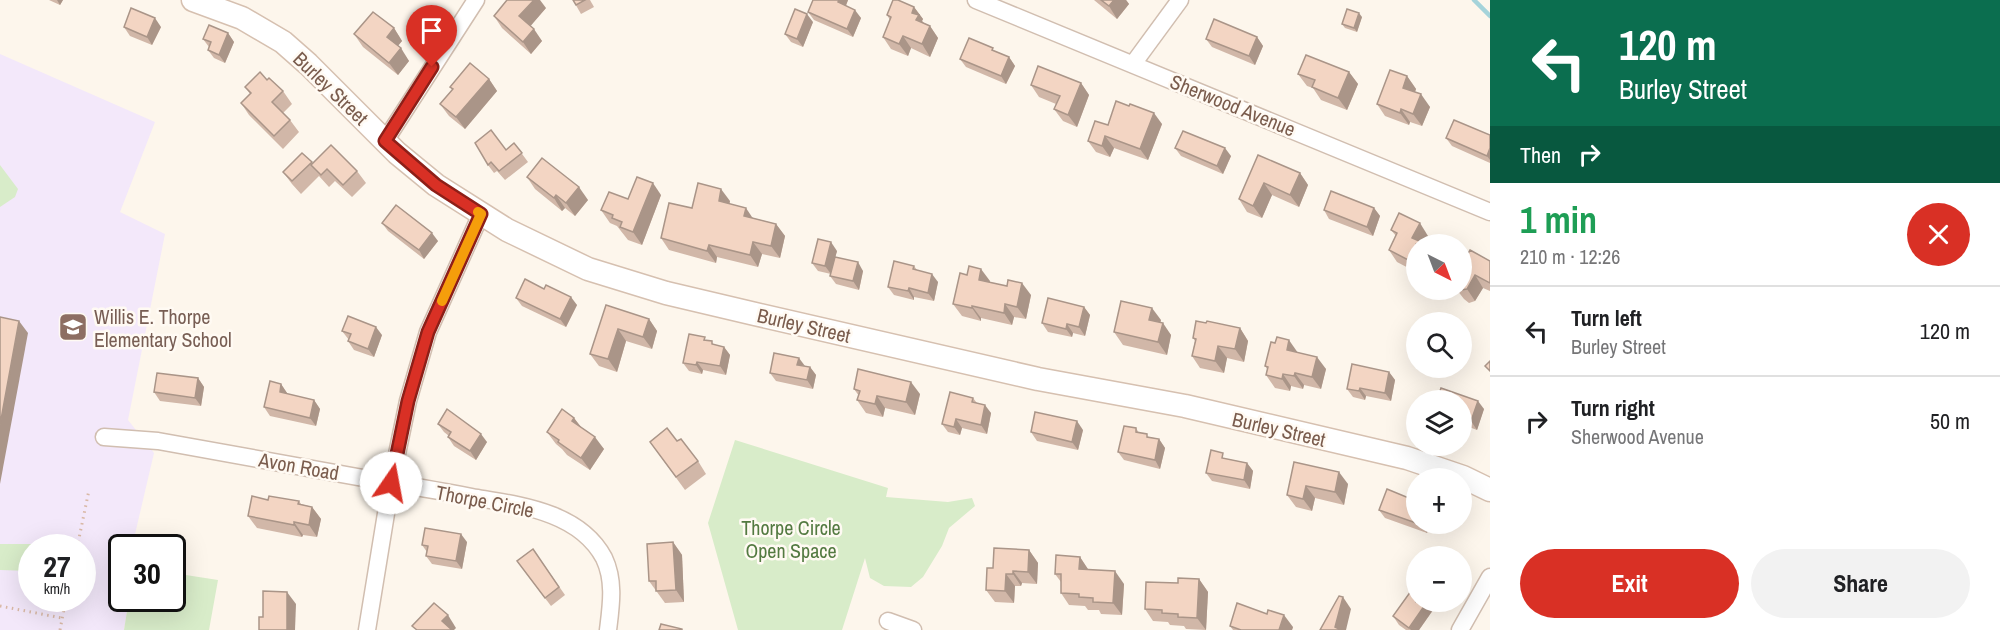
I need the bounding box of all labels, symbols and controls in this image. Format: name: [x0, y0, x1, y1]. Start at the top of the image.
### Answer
pin: [406, 5, 457, 67]
icon: arrive: [415, 14, 448, 47]
text: 120 m: [1619, 17, 1717, 73]
icon: left: [1520, 24, 1598, 102]
street label: Burley Street: [288, 45, 375, 131]
street label: Sherwood Avenue: [1166, 68, 1300, 142]
text: Burley Street: [1619, 71, 1747, 107]
icon: right: [1573, 138, 1606, 171]
text: Then: [1520, 140, 1561, 170]
text: 1 min: [1520, 196, 1597, 244]
button: close: [1907, 203, 1970, 266]
north arrow: [1406, 234, 1472, 300]
map controls: [1406, 234, 1472, 612]
text: 210 m · 12:26: [1520, 243, 1620, 270]
street label: Burley Street: [755, 301, 854, 349]
place label: Willis E. Thorpe Elementary School: [94, 303, 232, 353]
text: Turn left: [1571, 303, 1642, 333]
school or university icon: Willis E. Thorpe Elementary School: [57, 311, 89, 343]
button: search: [1406, 312, 1472, 378]
icon: left: [1520, 315, 1553, 348]
text: 120 m: [1920, 316, 1970, 346]
text: Burley Street: [1571, 333, 1666, 360]
button: layers: [1406, 390, 1472, 456]
text: Turn right: [1571, 393, 1655, 423]
street label: Burley Street: [1230, 405, 1329, 453]
icon: right: [1520, 405, 1553, 438]
text: 50 m: [1930, 406, 1970, 436]
text: Sherwood Avenue: [1571, 423, 1704, 450]
street label: Avon Road: [256, 446, 341, 486]
position arrow: [359, 451, 423, 515]
button: +: [1406, 468, 1472, 534]
street label: Thorpe Circle: [434, 478, 536, 524]
park label: Thorpe Circle Open Space: [741, 514, 841, 564]
speed limit sign: 30: [108, 534, 186, 612]
text: 27: [43, 546, 71, 586]
button: −: [1406, 546, 1472, 612]
button: Exit: [1520, 549, 1739, 618]
button: Share: [1751, 549, 1970, 618]
text: km/h: [44, 578, 70, 599]

